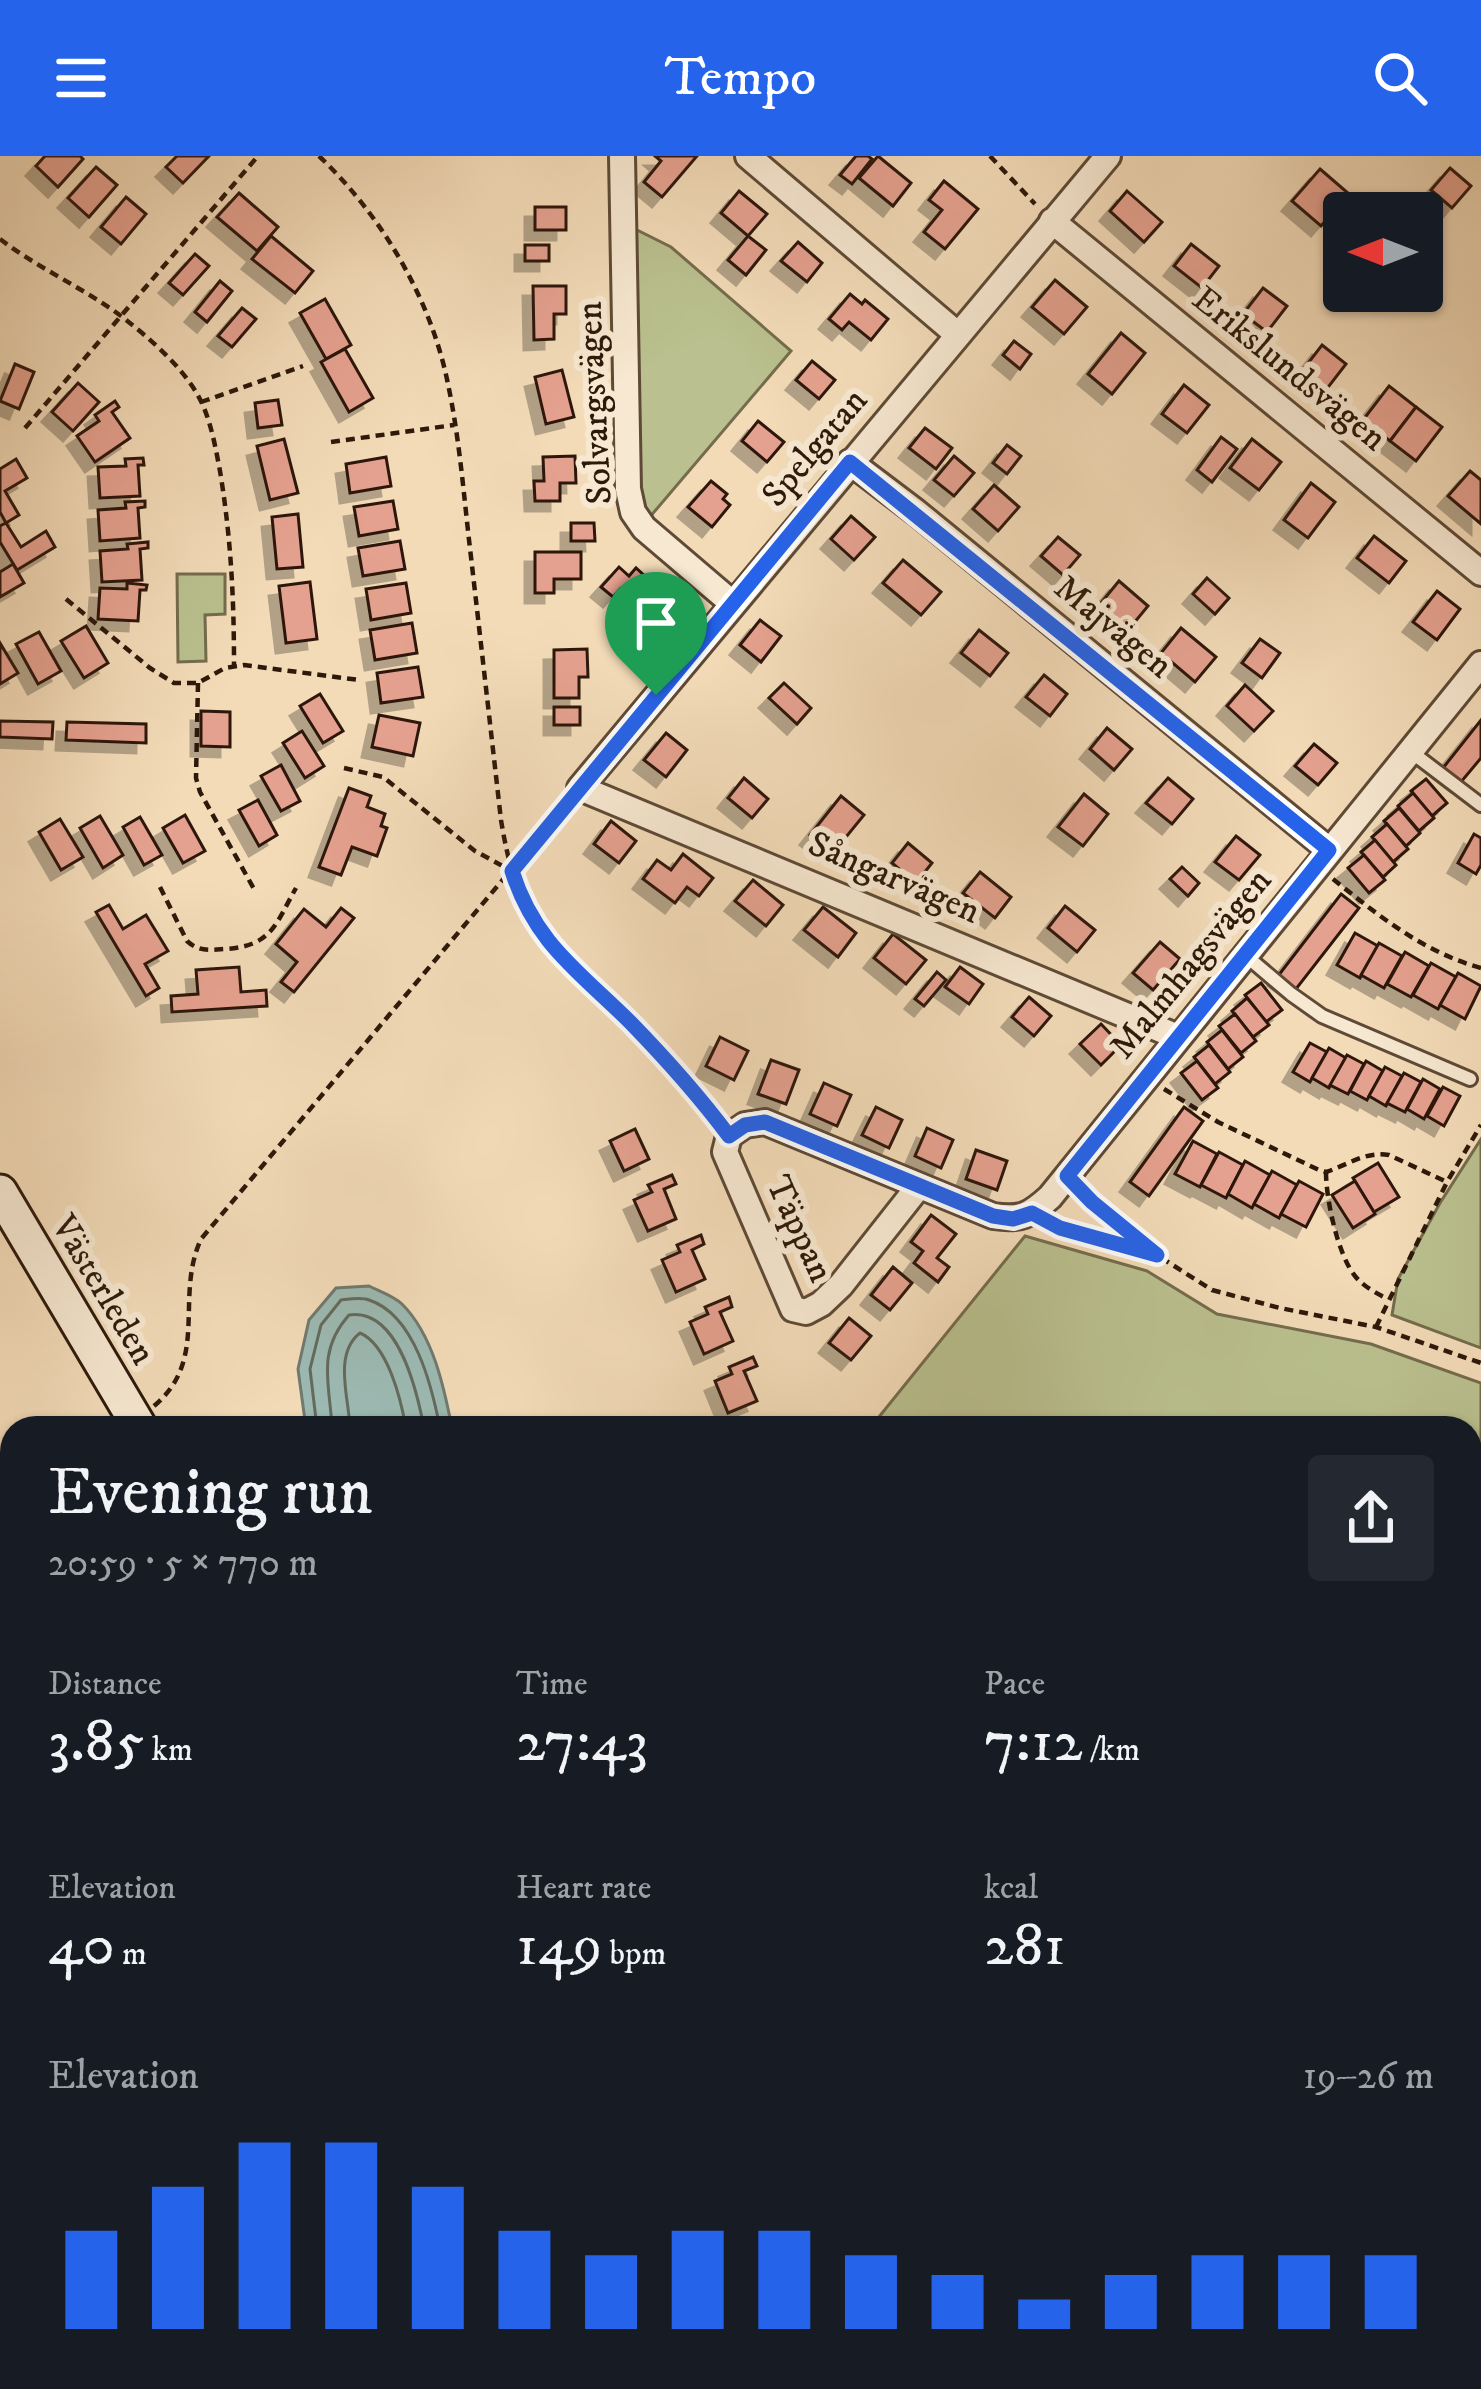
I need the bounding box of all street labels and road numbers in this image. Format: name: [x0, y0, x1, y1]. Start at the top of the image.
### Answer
street label: Erikslundsvägen: [1183, 277, 1395, 461]
street label: Solvargsvägen: [567, 300, 623, 506]
street label: Spelgatan: [752, 379, 878, 517]
street label: Majvägen: [1045, 566, 1181, 688]
street label: Sångarvägen: [801, 822, 987, 934]
street label: Malmhagsvägen: [1100, 859, 1282, 1068]
street label: Täppan: [755, 1169, 843, 1290]
street label: Västerleden: [40, 1206, 165, 1373]

